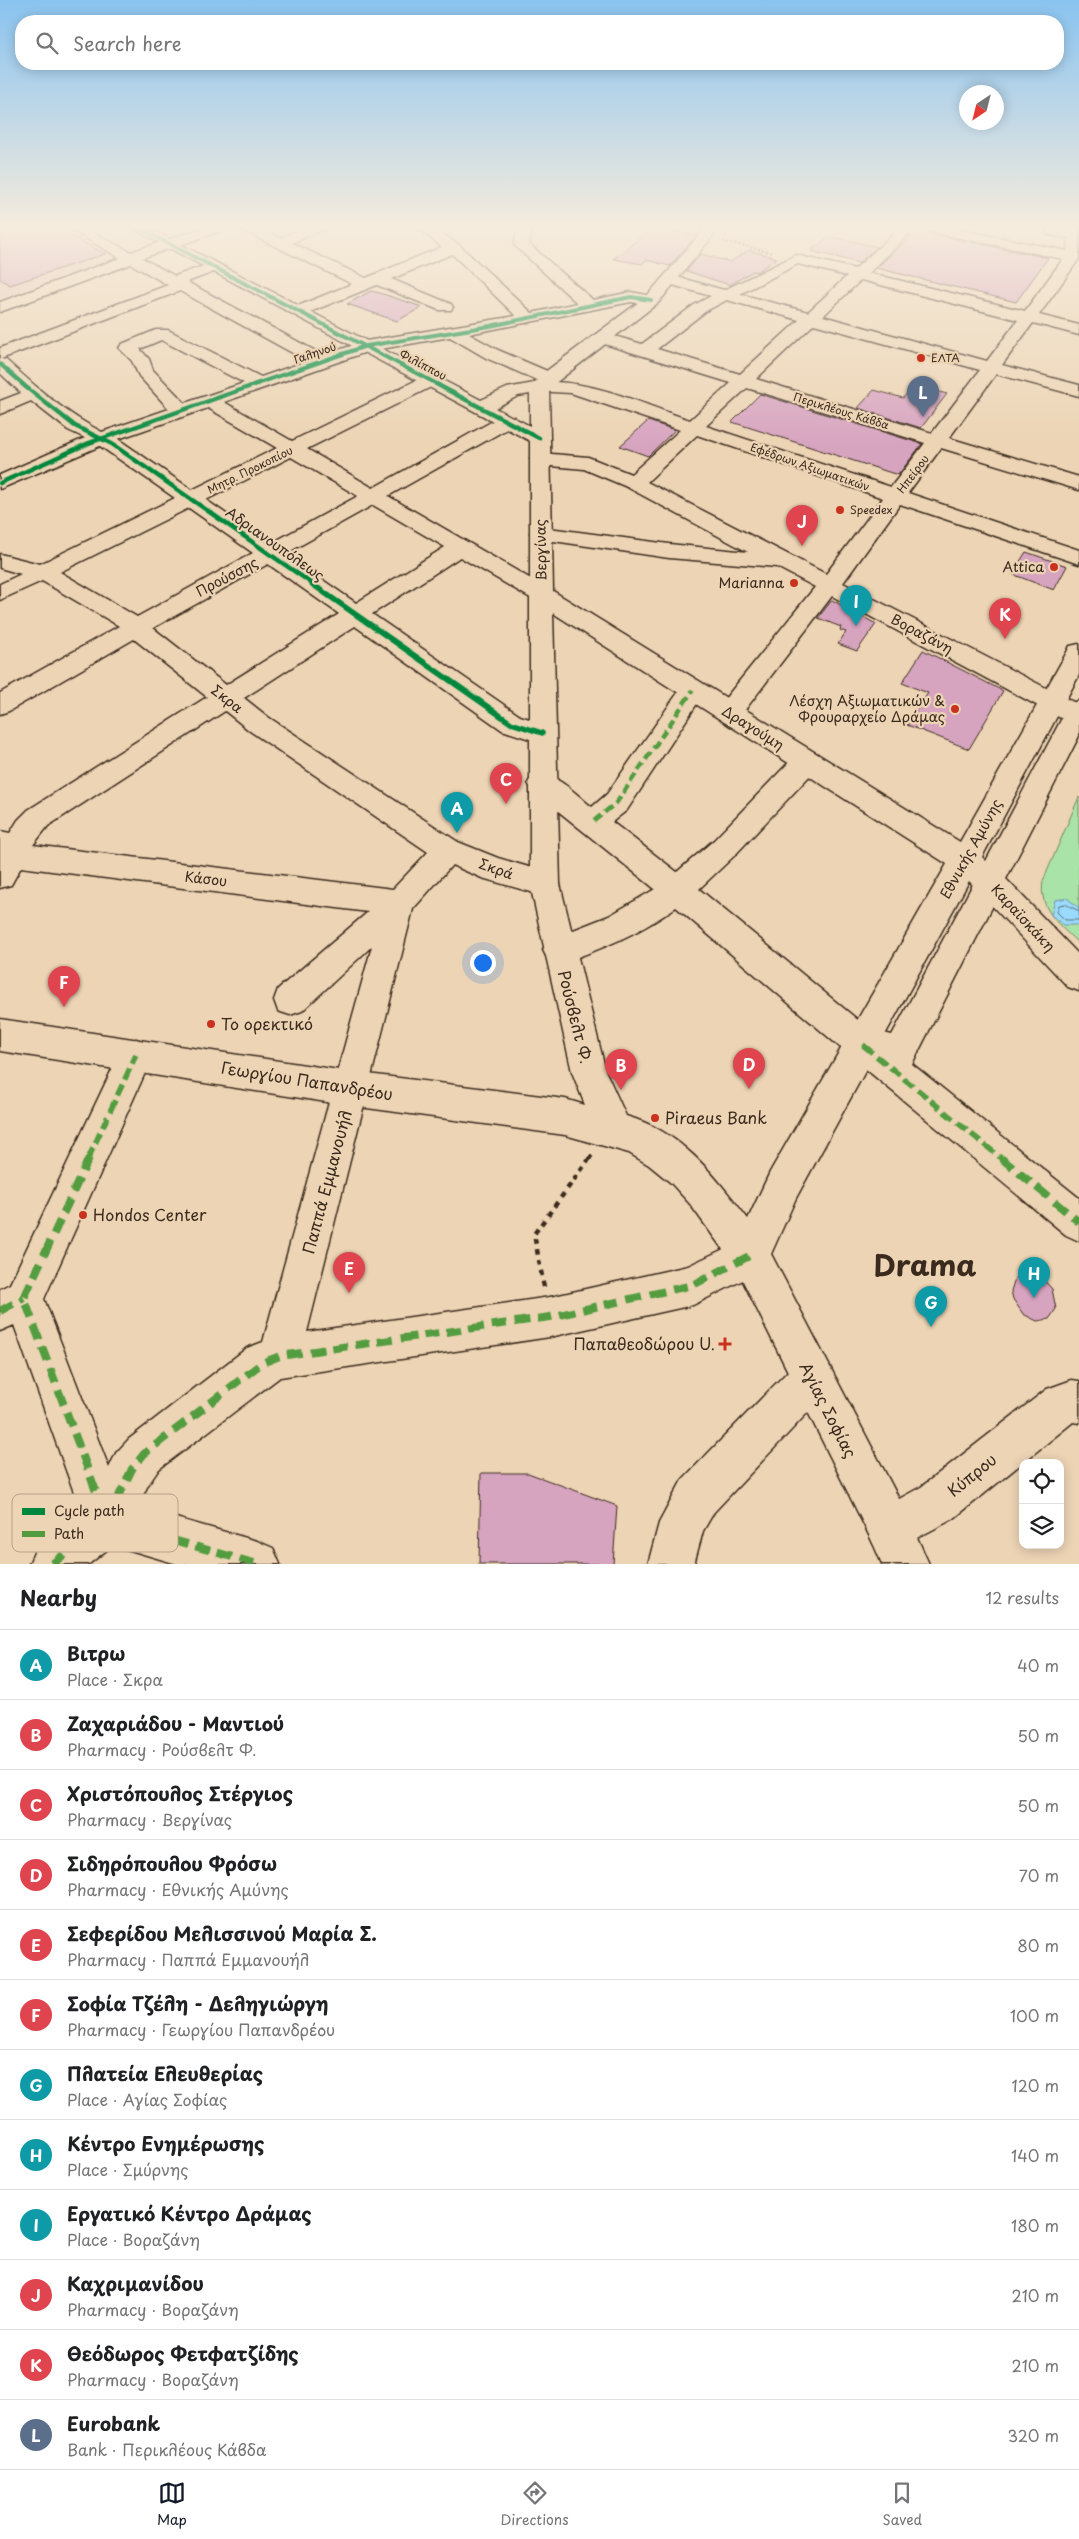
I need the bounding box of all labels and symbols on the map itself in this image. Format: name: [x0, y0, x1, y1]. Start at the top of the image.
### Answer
north arrow: [959, 85, 1004, 130]
street label: Γαληνού: [291, 337, 338, 368]
street label: Φιλίππου: [397, 345, 450, 384]
place label: ΕΛΤΑ: [931, 349, 960, 366]
marker: ΕΛΤΑ: [915, 352, 927, 364]
pin: L: [907, 376, 939, 417]
street label: Περικλέους Κάβδα: [791, 388, 891, 433]
street label: Εφέδρων Αξιωματικών: [748, 438, 872, 495]
street label: Μητρ. Προκοπίου: [204, 441, 296, 498]
street label: Ηπείρου: [892, 451, 933, 497]
place label: Speedex: [850, 501, 893, 518]
street label: Αδριανουπόλεως: [222, 502, 329, 585]
marker: Speedex: [834, 504, 846, 516]
pin: J: [786, 505, 818, 546]
street label: Βεργίνας: [529, 519, 552, 581]
street label: Προύσσης: [192, 551, 262, 602]
place label: Attica: [1002, 556, 1044, 577]
marker: Attica: [1048, 561, 1060, 573]
place label: Marianna: [718, 572, 785, 593]
marker: Marianna: [788, 577, 800, 589]
pin: I: [840, 585, 872, 626]
pin: K: [989, 598, 1021, 639]
street label: Βοραζάνη: [887, 608, 957, 659]
street label: Σκρα: [207, 679, 248, 718]
place label: Λέσχη Αξιωματικών & Φρουραρχείο Δράμας: [789, 690, 945, 727]
street label: Δραγούμη: [718, 700, 788, 755]
marker: Λέσχη Αξιωματικών & Φρουραρχείο Δράμας: [949, 703, 961, 715]
pin: C: [490, 763, 522, 804]
pin: A: [441, 792, 473, 833]
street label: Εθνικής Αμύνης: [934, 795, 1007, 903]
street label: Σκρά: [476, 853, 516, 884]
street label: Κάσου: [184, 865, 228, 892]
street label: Καραϊσκάκη: [986, 879, 1060, 956]
your location: [470, 950, 496, 976]
pin: F: [48, 966, 80, 1007]
street label: Ρούσβελτ Φ.: [553, 968, 599, 1066]
place label: Το ορεκτικό: [221, 1011, 313, 1035]
marker: Το ορεκτικό: [205, 1018, 217, 1030]
pin: D: [733, 1048, 765, 1089]
pin: B: [605, 1049, 637, 1090]
street label: Γεωργίου Παπανδρέου: [219, 1055, 395, 1105]
place label: Piraeus Bank: [665, 1105, 767, 1129]
street label: Παππά Εμμανουήλ: [295, 1107, 357, 1256]
marker: Piraeus Bank: [649, 1112, 661, 1124]
place label: Hondos Center: [93, 1202, 207, 1226]
marker: Hondos Center: [77, 1209, 89, 1221]
district label: Drama: [873, 1242, 977, 1286]
pin: E: [333, 1252, 365, 1293]
pin: H: [1018, 1257, 1050, 1298]
pin: G: [915, 1286, 947, 1327]
place label: Παπαθεοδώρου U.: [573, 1331, 715, 1355]
marker: Παπαθεοδώρου U.: [719, 1338, 731, 1350]
street label: Αγίας Σοφίας: [794, 1357, 863, 1462]
street label: Κύπρου: [942, 1447, 1001, 1502]
legend: [12, 1494, 178, 1552]
text: Cycle path: [54, 1500, 125, 1521]
text: Path: [54, 1523, 84, 1544]

